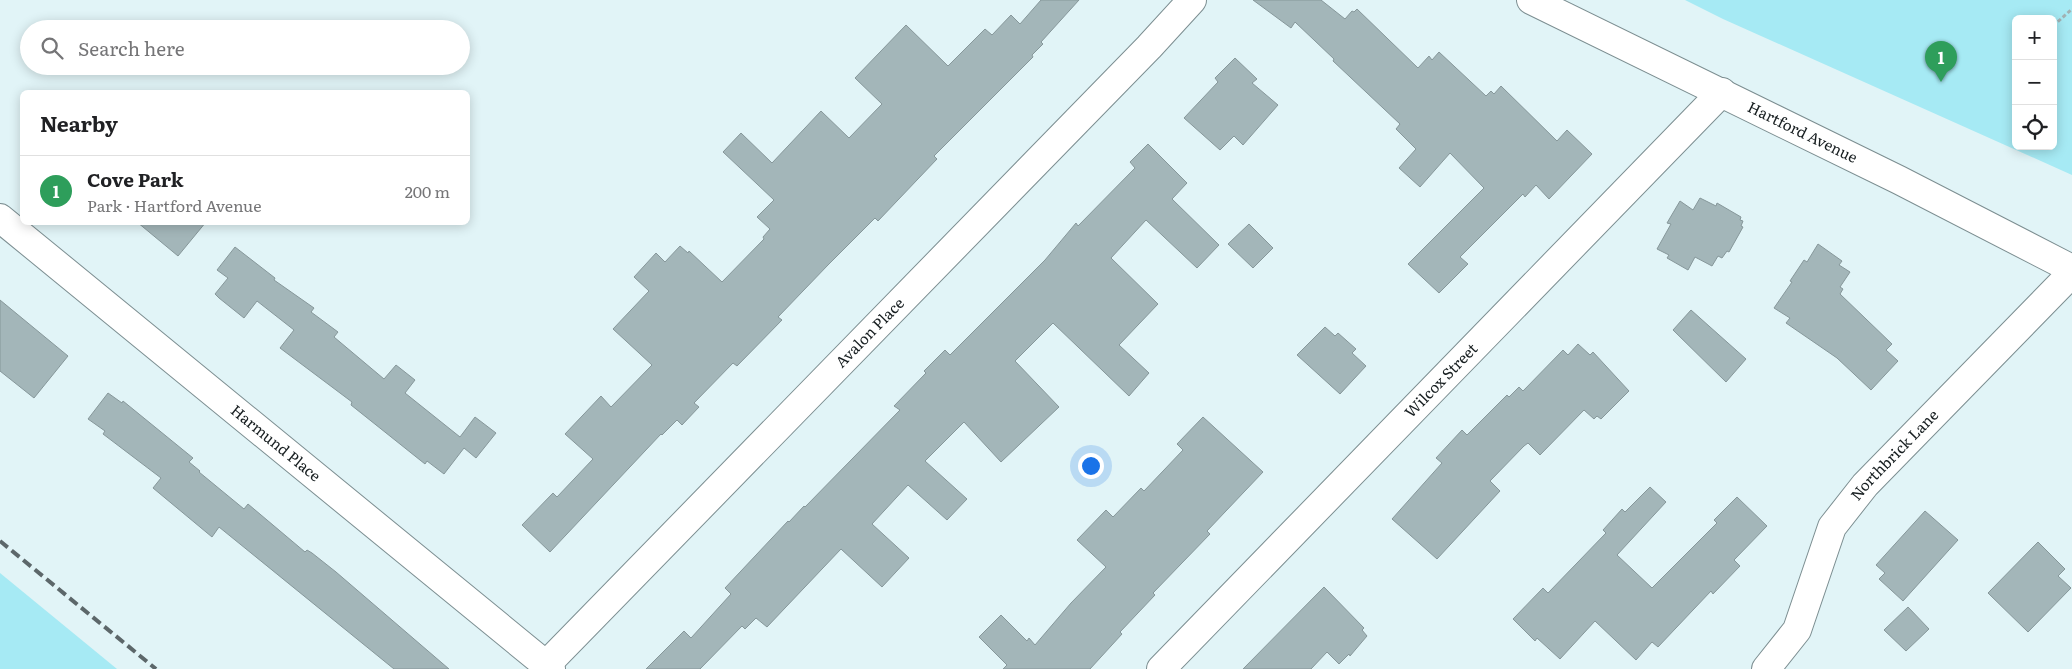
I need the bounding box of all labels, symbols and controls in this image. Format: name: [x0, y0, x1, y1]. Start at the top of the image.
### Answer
map controls: [2012, 15, 2057, 150]
button: +: [2012, 15, 2057, 60]
search box: [20, 20, 470, 75]
icon: search: [38, 34, 66, 62]
text: Search here: [78, 34, 185, 62]
pin: 1: [1925, 41, 1957, 82]
button: −: [2012, 60, 2057, 105]
street label: Hartford Avenue: [1744, 95, 1862, 168]
button: locate: [2012, 105, 2057, 150]
text: Nearby: [40, 107, 118, 138]
text: Cove Park: [87, 165, 184, 193]
text: 1: [53, 179, 59, 203]
text: 200 m: [405, 179, 450, 203]
text: Park · Hartford Avenue: [87, 193, 262, 217]
street label: Avalon Place: [829, 291, 909, 372]
street label: Wilcox Street: [1398, 337, 1482, 422]
street label: Harmund Place: [226, 398, 327, 486]
street label: Northbrick Lane: [1844, 403, 1943, 505]
your location: [1078, 453, 1104, 479]

